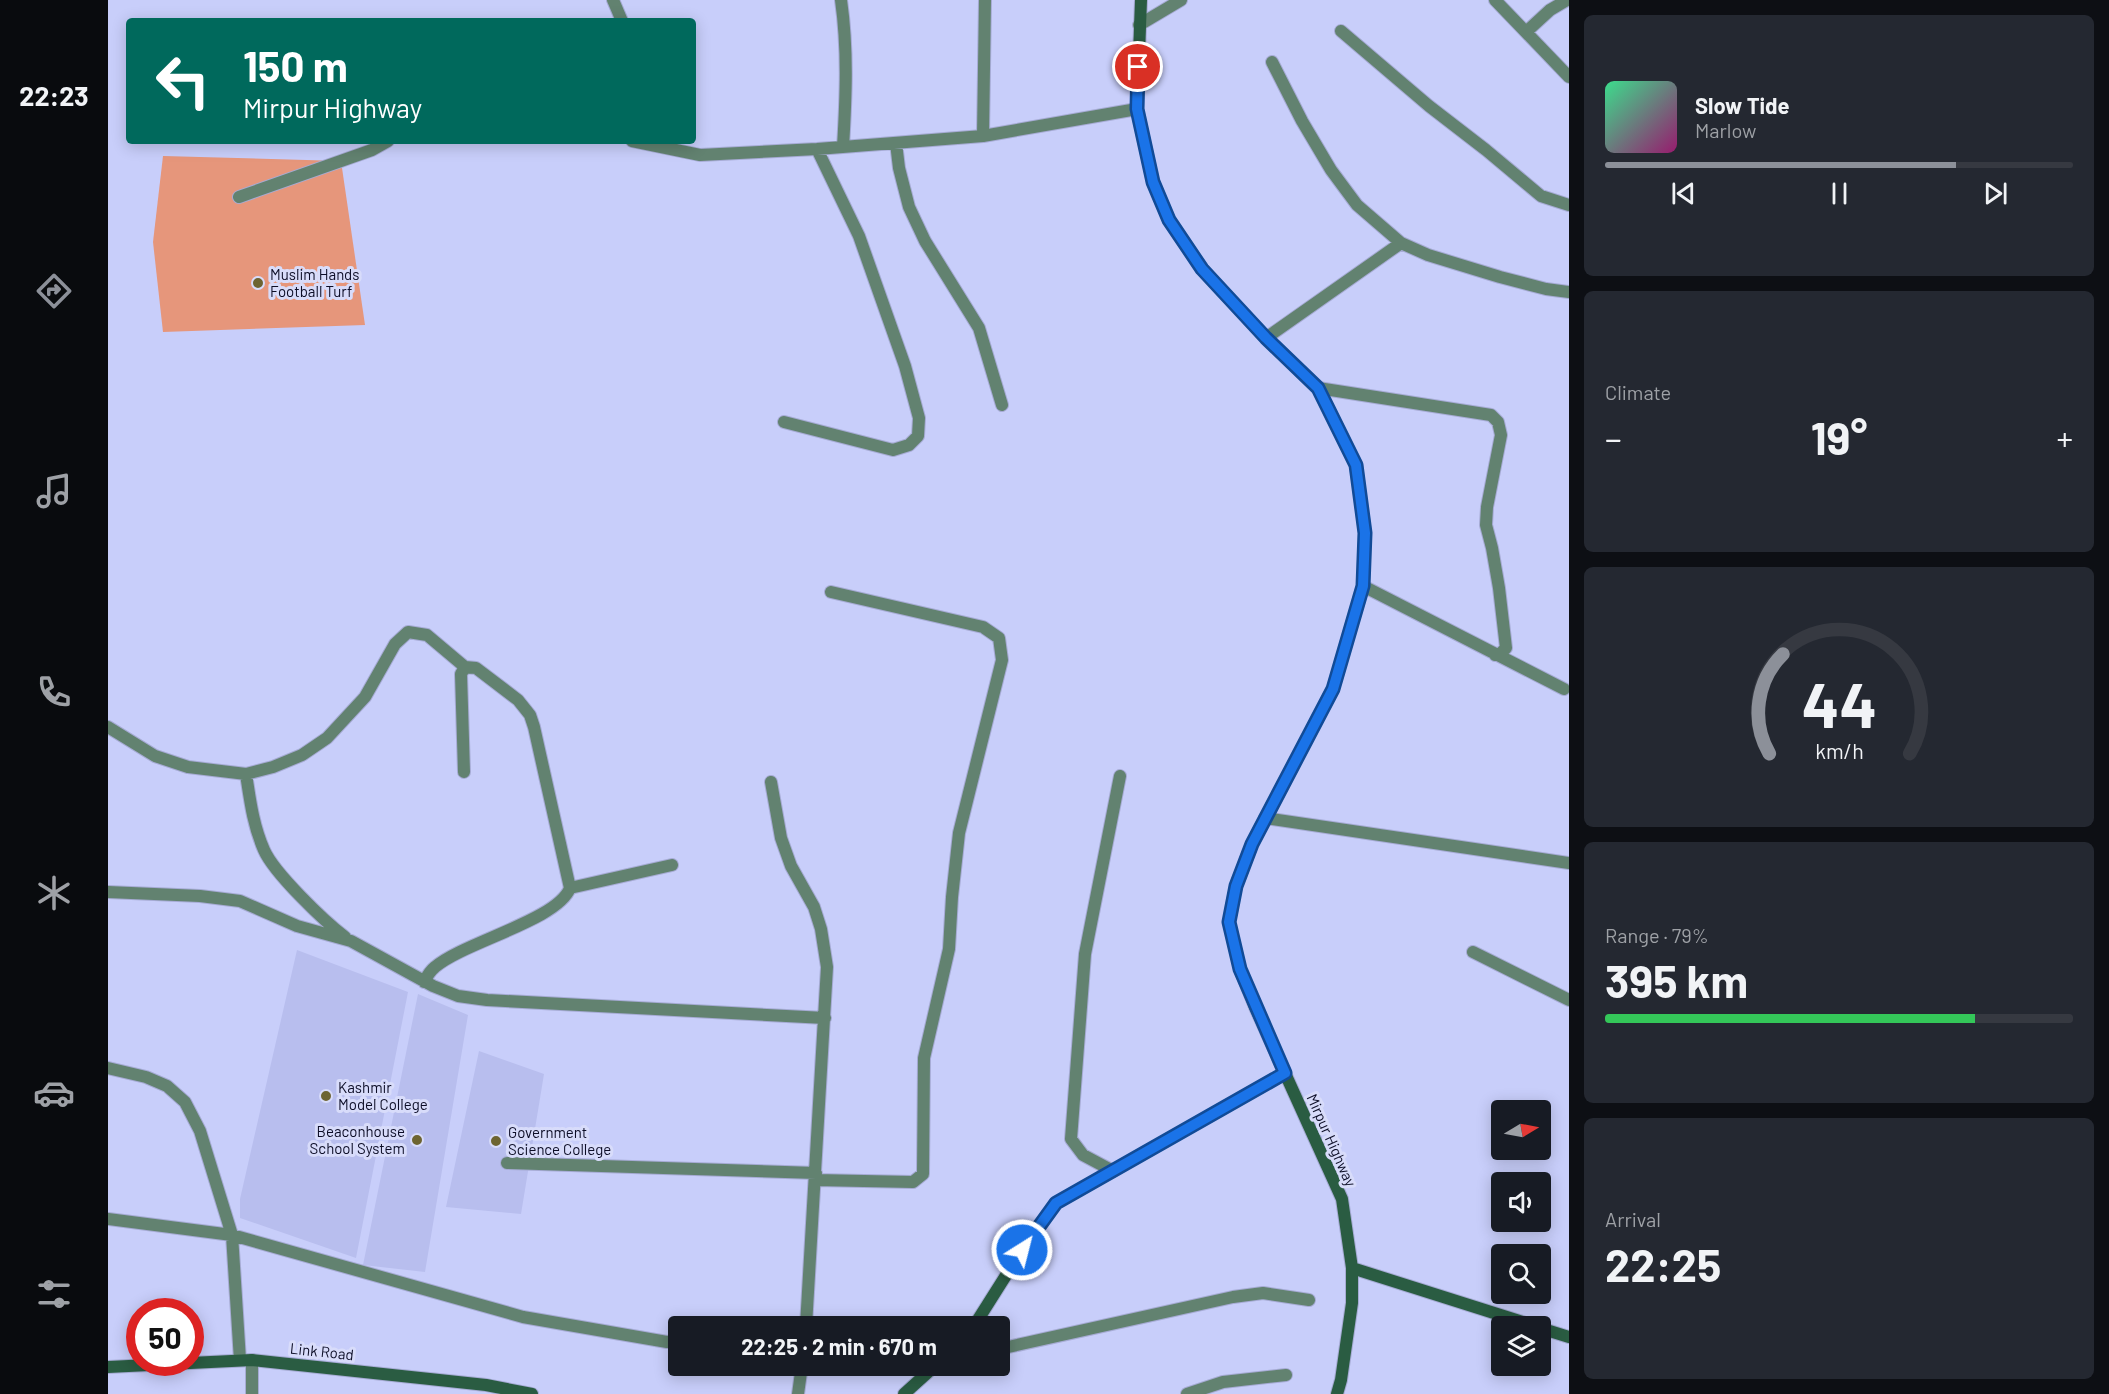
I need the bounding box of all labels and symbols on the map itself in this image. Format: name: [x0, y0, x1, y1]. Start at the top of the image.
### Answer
pin: [1112, 41, 1163, 92]
place label: Muslim Hands Football Turf: [270, 265, 360, 300]
marker: Muslim Hands Football Turf: [251, 276, 265, 290]
place label: Kashmir Model College: [338, 1078, 428, 1113]
marker: Kashmir Model College: [319, 1089, 333, 1103]
street label: Mirpur Highway: [1304, 1091, 1360, 1189]
north arrow: [1491, 1100, 1551, 1160]
place label: Beaconhouse School System: [310, 1122, 405, 1157]
place label: Government Science College: [508, 1123, 611, 1158]
marker: Beaconhouse School System: [410, 1133, 424, 1147]
marker: Government Science College: [489, 1134, 503, 1148]
position arrow: [990, 1218, 1054, 1282]
speed limit sign: 50: [126, 1298, 204, 1376]
street label: Link Road: [289, 1339, 355, 1363]

